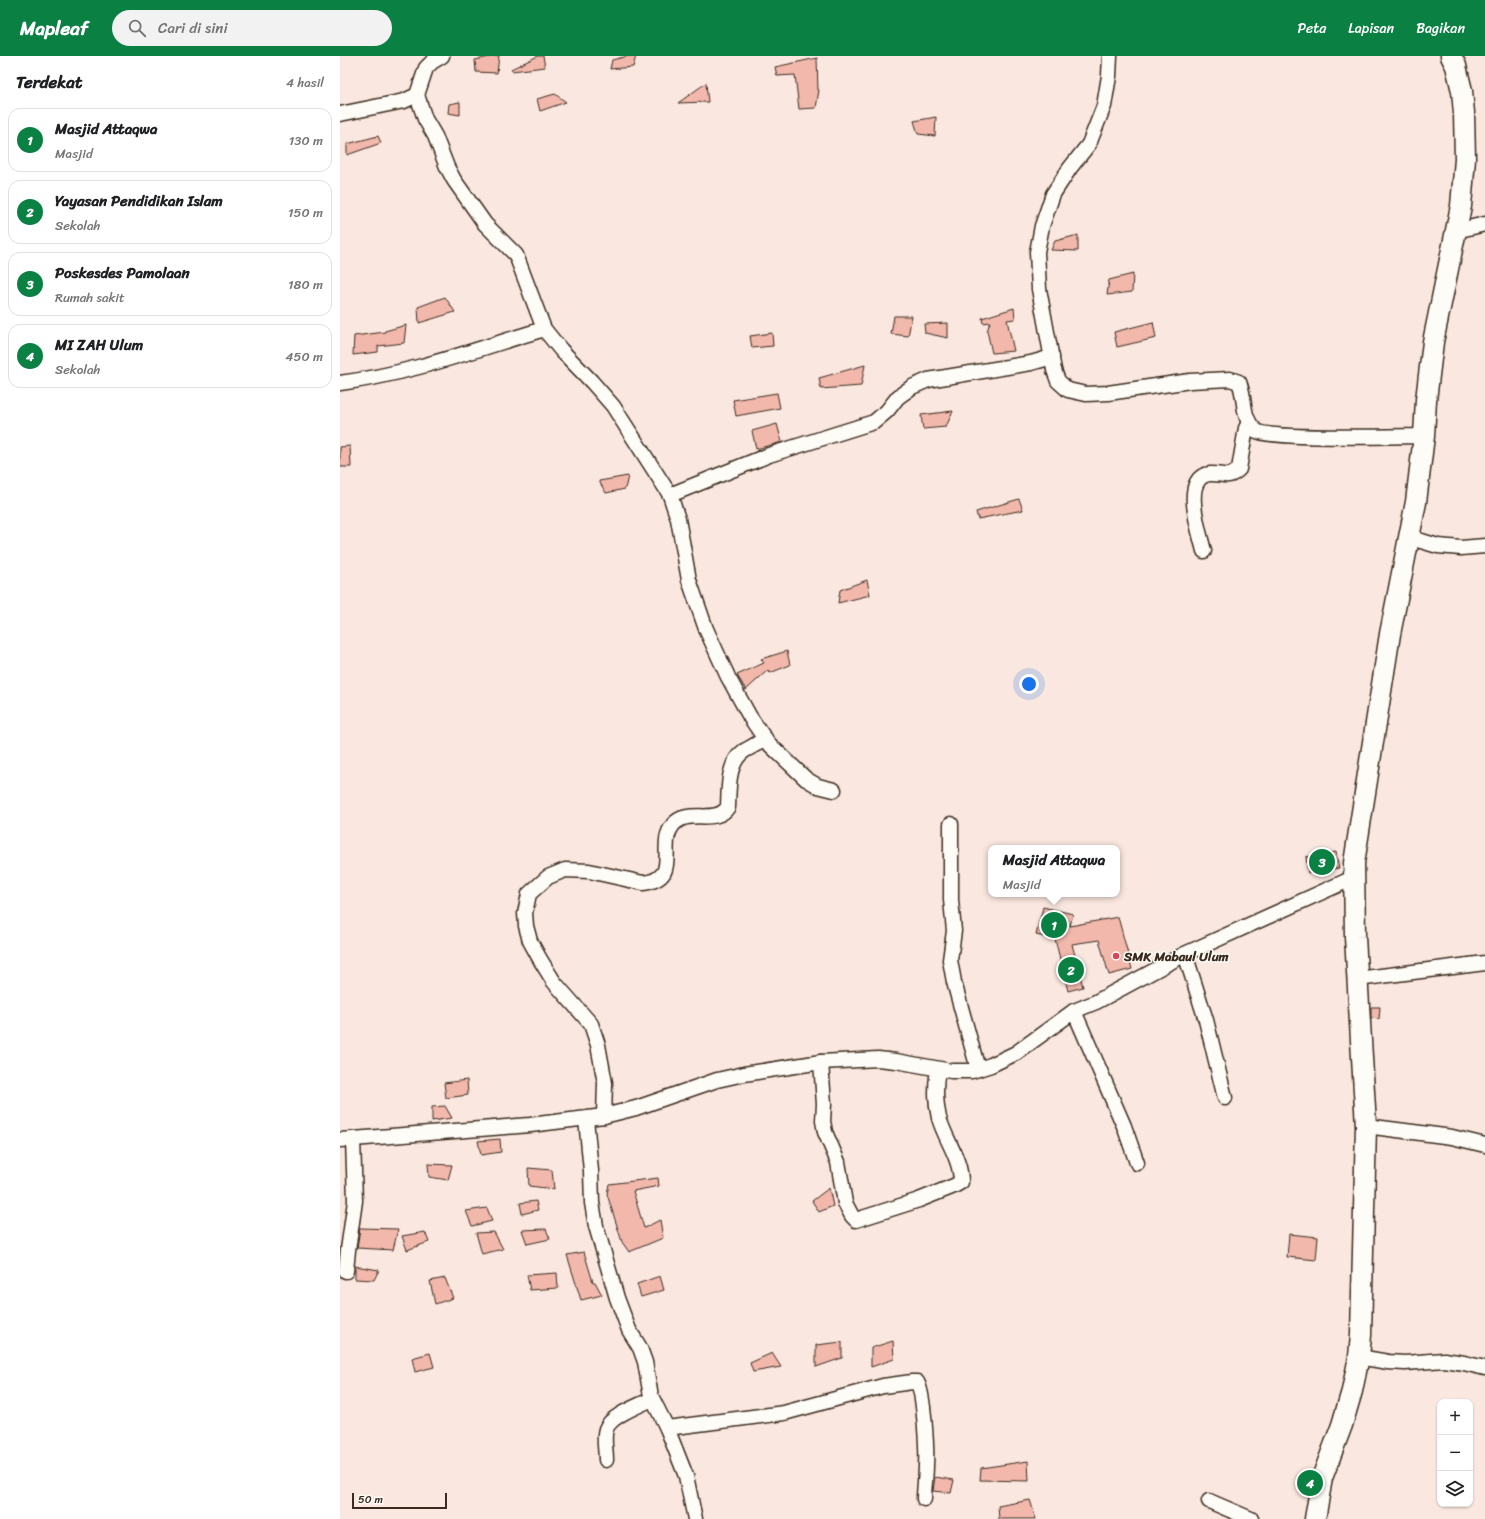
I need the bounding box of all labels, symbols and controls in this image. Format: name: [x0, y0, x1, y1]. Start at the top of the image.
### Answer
search box: [112, 10, 392, 46]
text: Mapleaf: [20, 12, 88, 45]
text: Cari di sini: [158, 15, 228, 41]
text: Peta: [1297, 16, 1326, 41]
text: Lapisan: [1348, 16, 1394, 41]
text: Bagikan: [1416, 16, 1465, 41]
icon: search: [126, 17, 148, 39]
text: Terdekat: [16, 67, 82, 97]
text: 4 hasil: [286, 71, 324, 94]
text: Masjid Attaqwa: [55, 116, 157, 142]
text: 1: [27, 129, 33, 152]
text: 130 m: [289, 129, 323, 152]
text: Masjid: [55, 142, 93, 165]
text: Yayasan Pendidikan Islam: [55, 188, 223, 214]
text: 2: [26, 201, 34, 224]
text: 150 m: [288, 201, 323, 224]
text: Sekolah: [55, 214, 100, 237]
text: Poskesdes Pamolaan: [55, 260, 190, 286]
text: 3: [26, 273, 34, 296]
text: 180 m: [288, 273, 323, 296]
text: Rumah sakit: [55, 286, 125, 309]
text: MI ZAH Ulum: [55, 332, 143, 358]
text: 4: [26, 345, 34, 368]
text: 450 m: [285, 345, 323, 368]
text: Sekolah: [55, 358, 100, 381]
your location: [1019, 674, 1039, 694]
popup: [988, 845, 1120, 897]
text: Masjid Attaqwa: [1003, 847, 1105, 873]
pin: 3: [1309, 847, 1335, 877]
text: Masjid: [1003, 873, 1041, 896]
pin: 1: [1041, 910, 1067, 940]
place label: SMK Mabaul Ulum: [1123, 945, 1229, 968]
marker: SMK Mabaul Ulum: [1111, 951, 1121, 961]
pin: 2: [1058, 955, 1084, 985]
map controls: [1437, 1399, 1473, 1507]
button: +: [1437, 1399, 1473, 1435]
button: −: [1437, 1435, 1473, 1471]
pin: 4: [1297, 1468, 1323, 1498]
button: layers: [1437, 1471, 1473, 1507]
text: 50 m: [358, 1490, 383, 1509]
scale bar: [352, 1491, 447, 1510]

